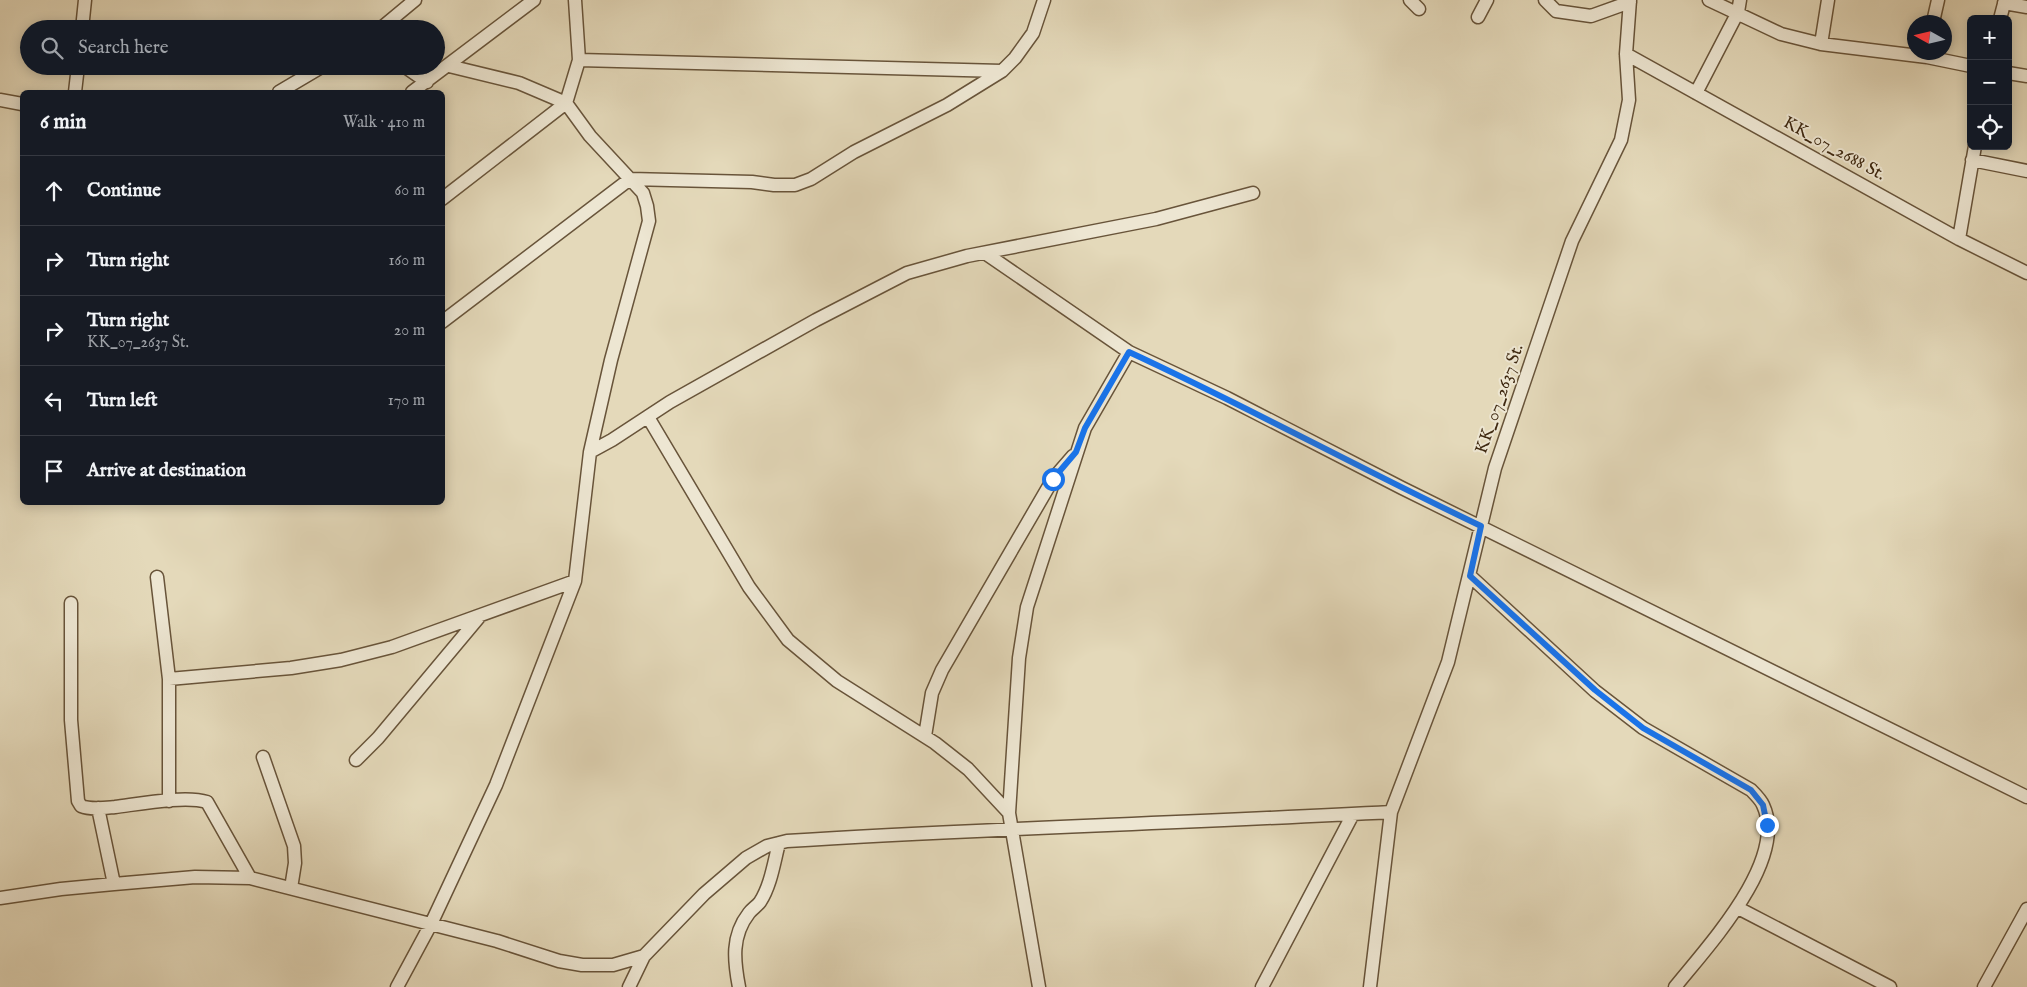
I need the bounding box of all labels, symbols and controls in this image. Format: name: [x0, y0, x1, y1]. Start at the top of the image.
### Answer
north arrow: [1907, 15, 1952, 60]
map controls: [1967, 15, 2012, 150]
button: +: [1967, 15, 2012, 60]
search box: [20, 20, 445, 75]
icon: search: [38, 34, 66, 62]
text: Search here: [78, 36, 169, 60]
button: −: [1967, 60, 2012, 105]
button: locate: [1967, 105, 2012, 150]
text: 6 min: [40, 109, 86, 136]
street label: KK_07_2688 St.: [1779, 111, 1889, 187]
text: Walk · 410 m: [343, 113, 425, 133]
icon: ahead: [40, 177, 68, 205]
text: Continue: [87, 179, 161, 203]
text: 60 m: [395, 181, 425, 201]
icon: right: [40, 247, 68, 275]
text: Turn right: [87, 249, 169, 273]
text: 160 m: [389, 251, 425, 271]
text: Turn right: [87, 309, 169, 333]
icon: right: [40, 317, 68, 345]
text: 20 m: [394, 321, 425, 341]
text: KK_07_2637 St.: [87, 333, 189, 353]
street label: KK_07_2637 St.: [1470, 341, 1530, 457]
icon: left: [40, 387, 68, 415]
text: Turn left: [87, 389, 158, 413]
text: 170 m: [388, 391, 425, 411]
icon: arrive: [40, 457, 68, 485]
text: Arrive at destination: [87, 459, 246, 483]
route start: [1042, 468, 1065, 491]
route end: [1756, 814, 1779, 837]

